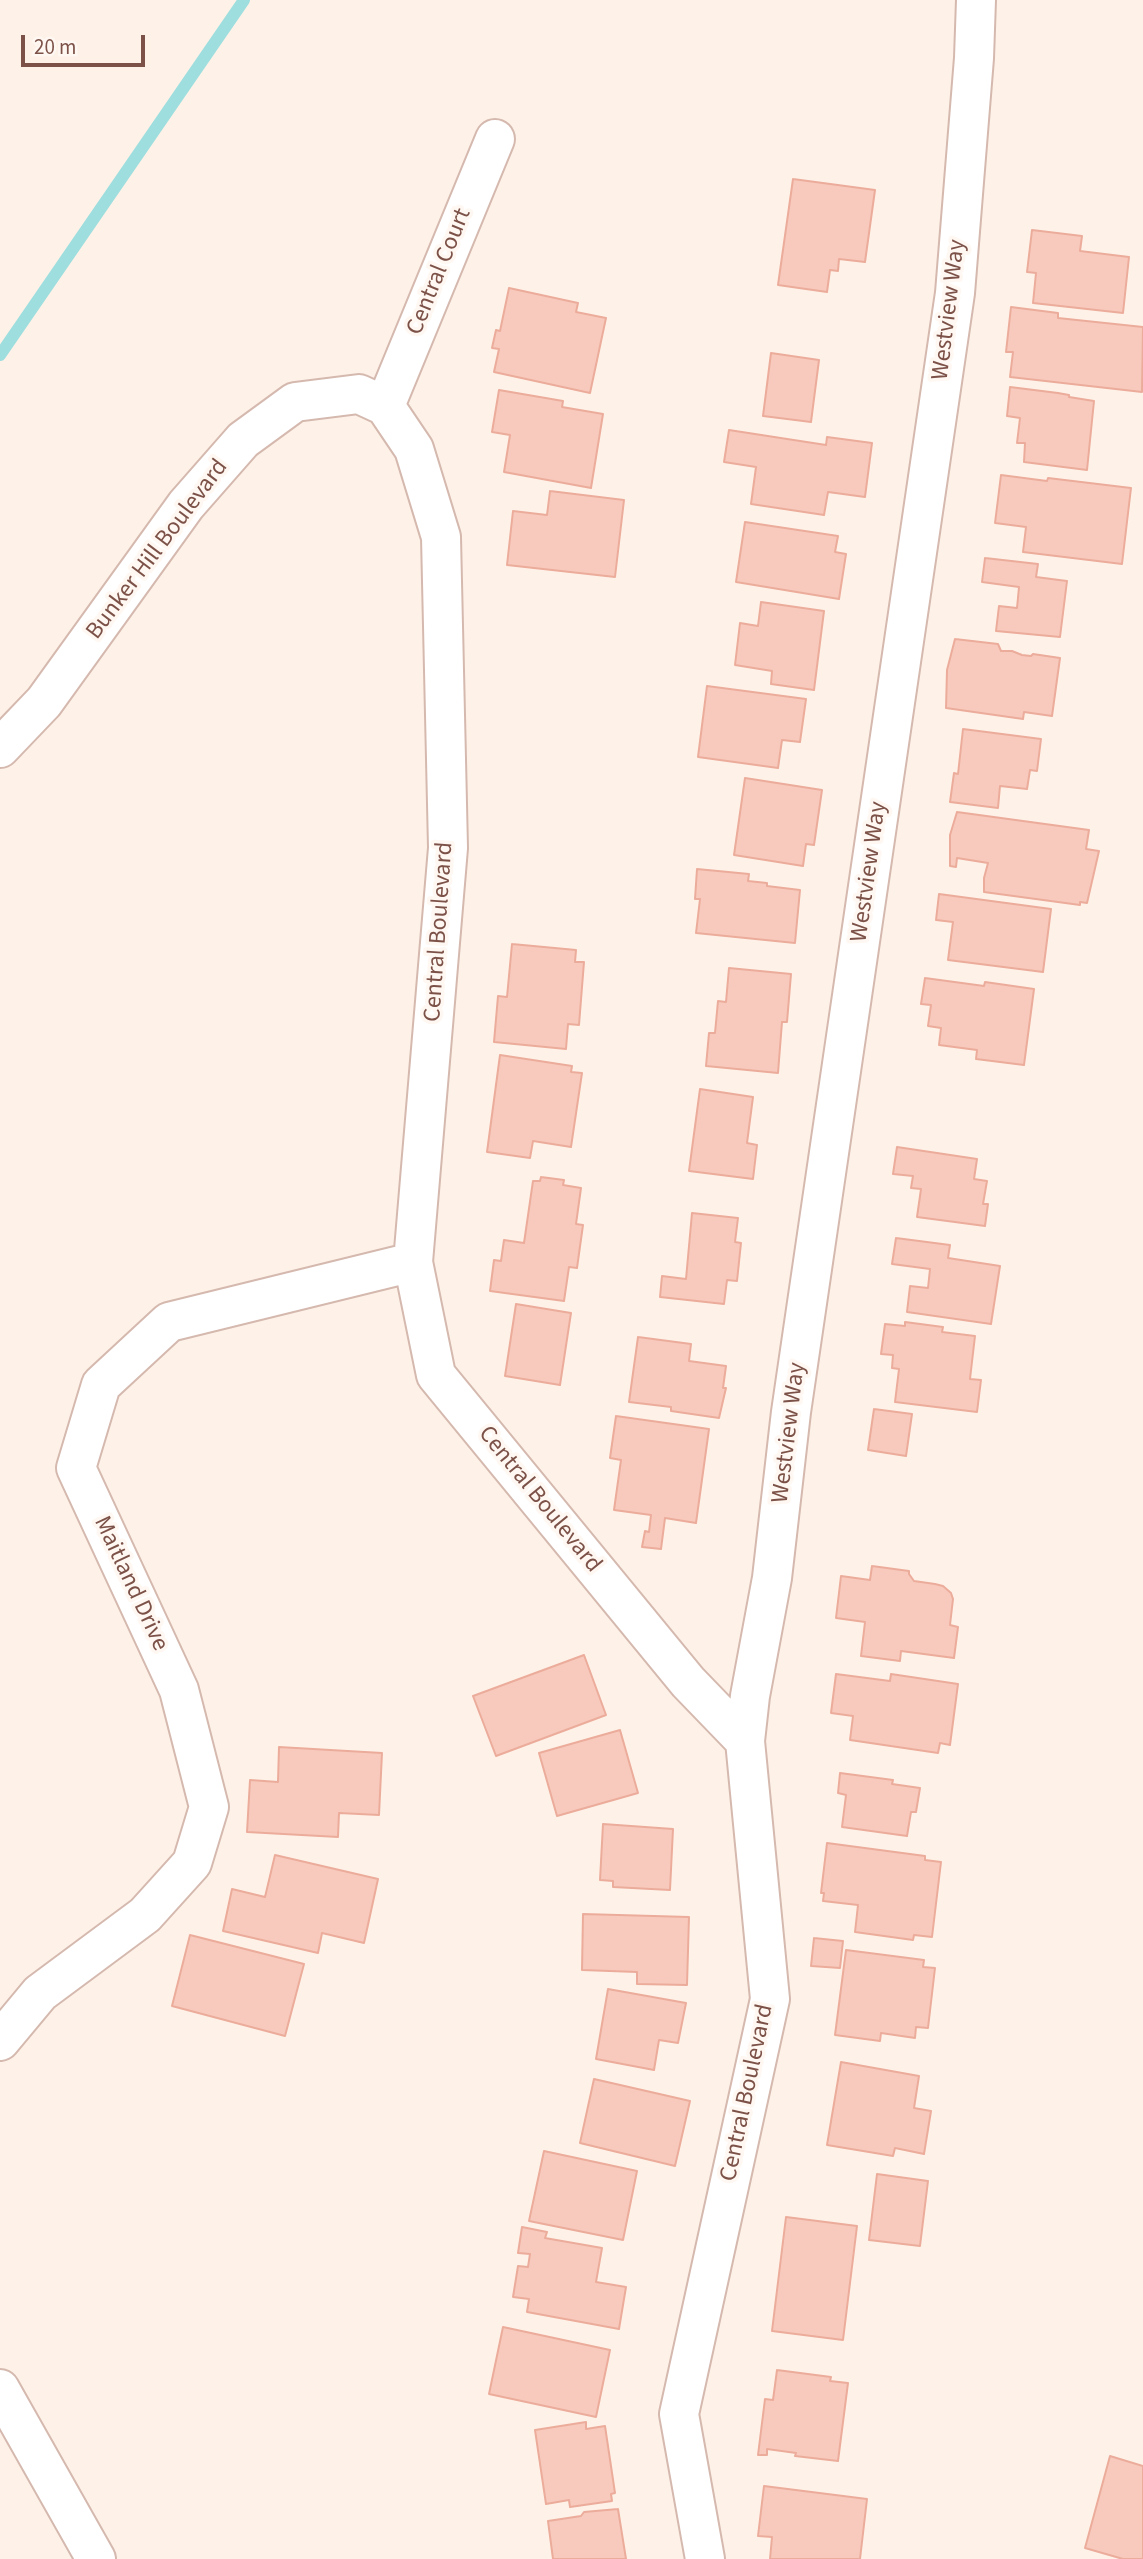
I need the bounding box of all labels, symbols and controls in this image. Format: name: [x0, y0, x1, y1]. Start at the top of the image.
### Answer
scale bar: [24, 21, 149, 65]
text: 20 m: [34, 32, 76, 62]
street label: Central Court: [402, 205, 478, 339]
street label: Westview Way: [927, 238, 973, 382]
street label: Bunker Hill Boulevard: [81, 454, 235, 646]
street label: Westview Way: [846, 800, 894, 944]
street label: Central Boulevard: [419, 841, 461, 1023]
street label: Westview Way: [767, 1361, 813, 1505]
street label: Central Boulevard: [471, 1421, 607, 1579]
street label: Maitland Drive: [86, 1512, 174, 1656]
street label: Central Boulevard: [715, 2002, 781, 2184]

